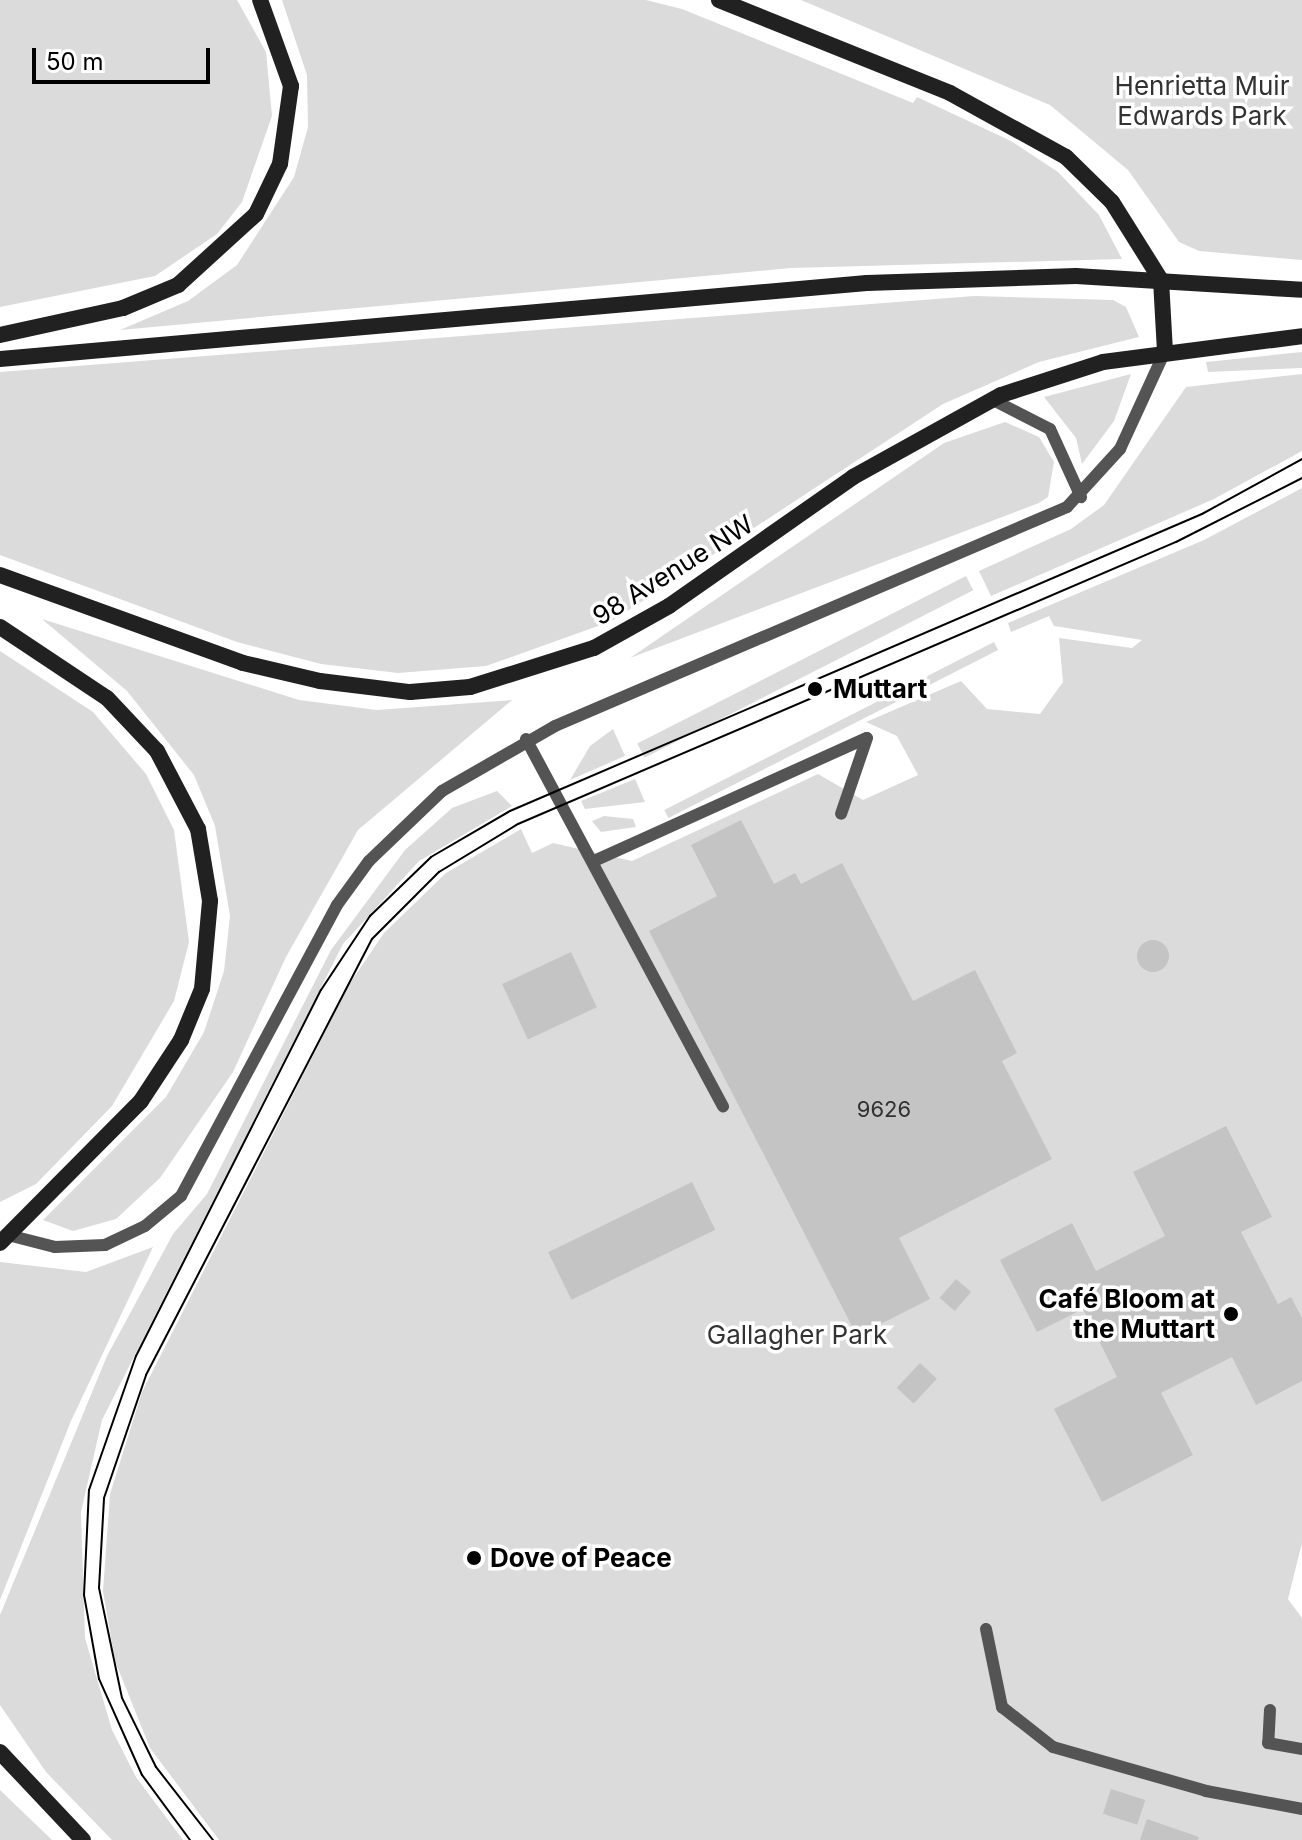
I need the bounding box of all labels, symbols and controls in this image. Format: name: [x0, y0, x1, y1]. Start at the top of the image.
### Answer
scale bar: [36, 32, 214, 82]
text: 50 m: [46, 47, 104, 76]
park label: Henrietta Muir Edwards Park: [1115, 70, 1289, 132]
street label: 98 Avenue NW: [587, 508, 759, 632]
place label: Muttart: [833, 673, 927, 705]
marker: Muttart: [804, 678, 826, 700]
house number: 9626: [857, 1097, 911, 1123]
place label: Café Bloom at the Muttart: [1039, 1283, 1215, 1344]
marker: Café Bloom at the Muttart: [1222, 1305, 1240, 1323]
park label: Gallagher Park: [707, 1319, 887, 1351]
place label: Dove of Peace: [490, 1542, 672, 1574]
marker: Dove of Peace: [465, 1549, 483, 1567]

